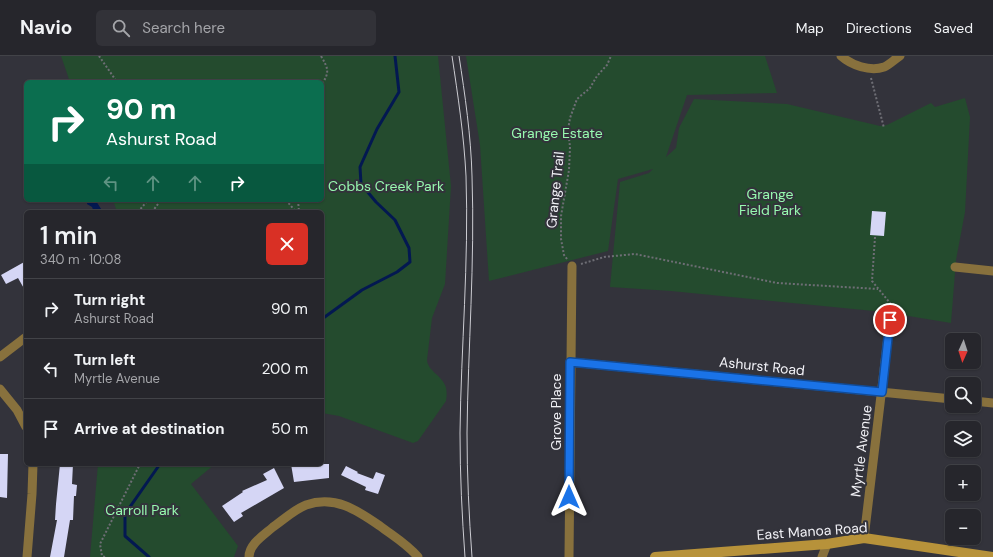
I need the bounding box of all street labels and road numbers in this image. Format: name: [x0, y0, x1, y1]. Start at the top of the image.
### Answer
street label: Grange Trail: [542, 151, 568, 229]
street label: Ashurst Road: [718, 353, 806, 379]
street label: Grove Place: [547, 373, 565, 451]
street label: Myrtle Avenue: [846, 404, 876, 498]
street label: East Manoa Road: [756, 518, 868, 544]

